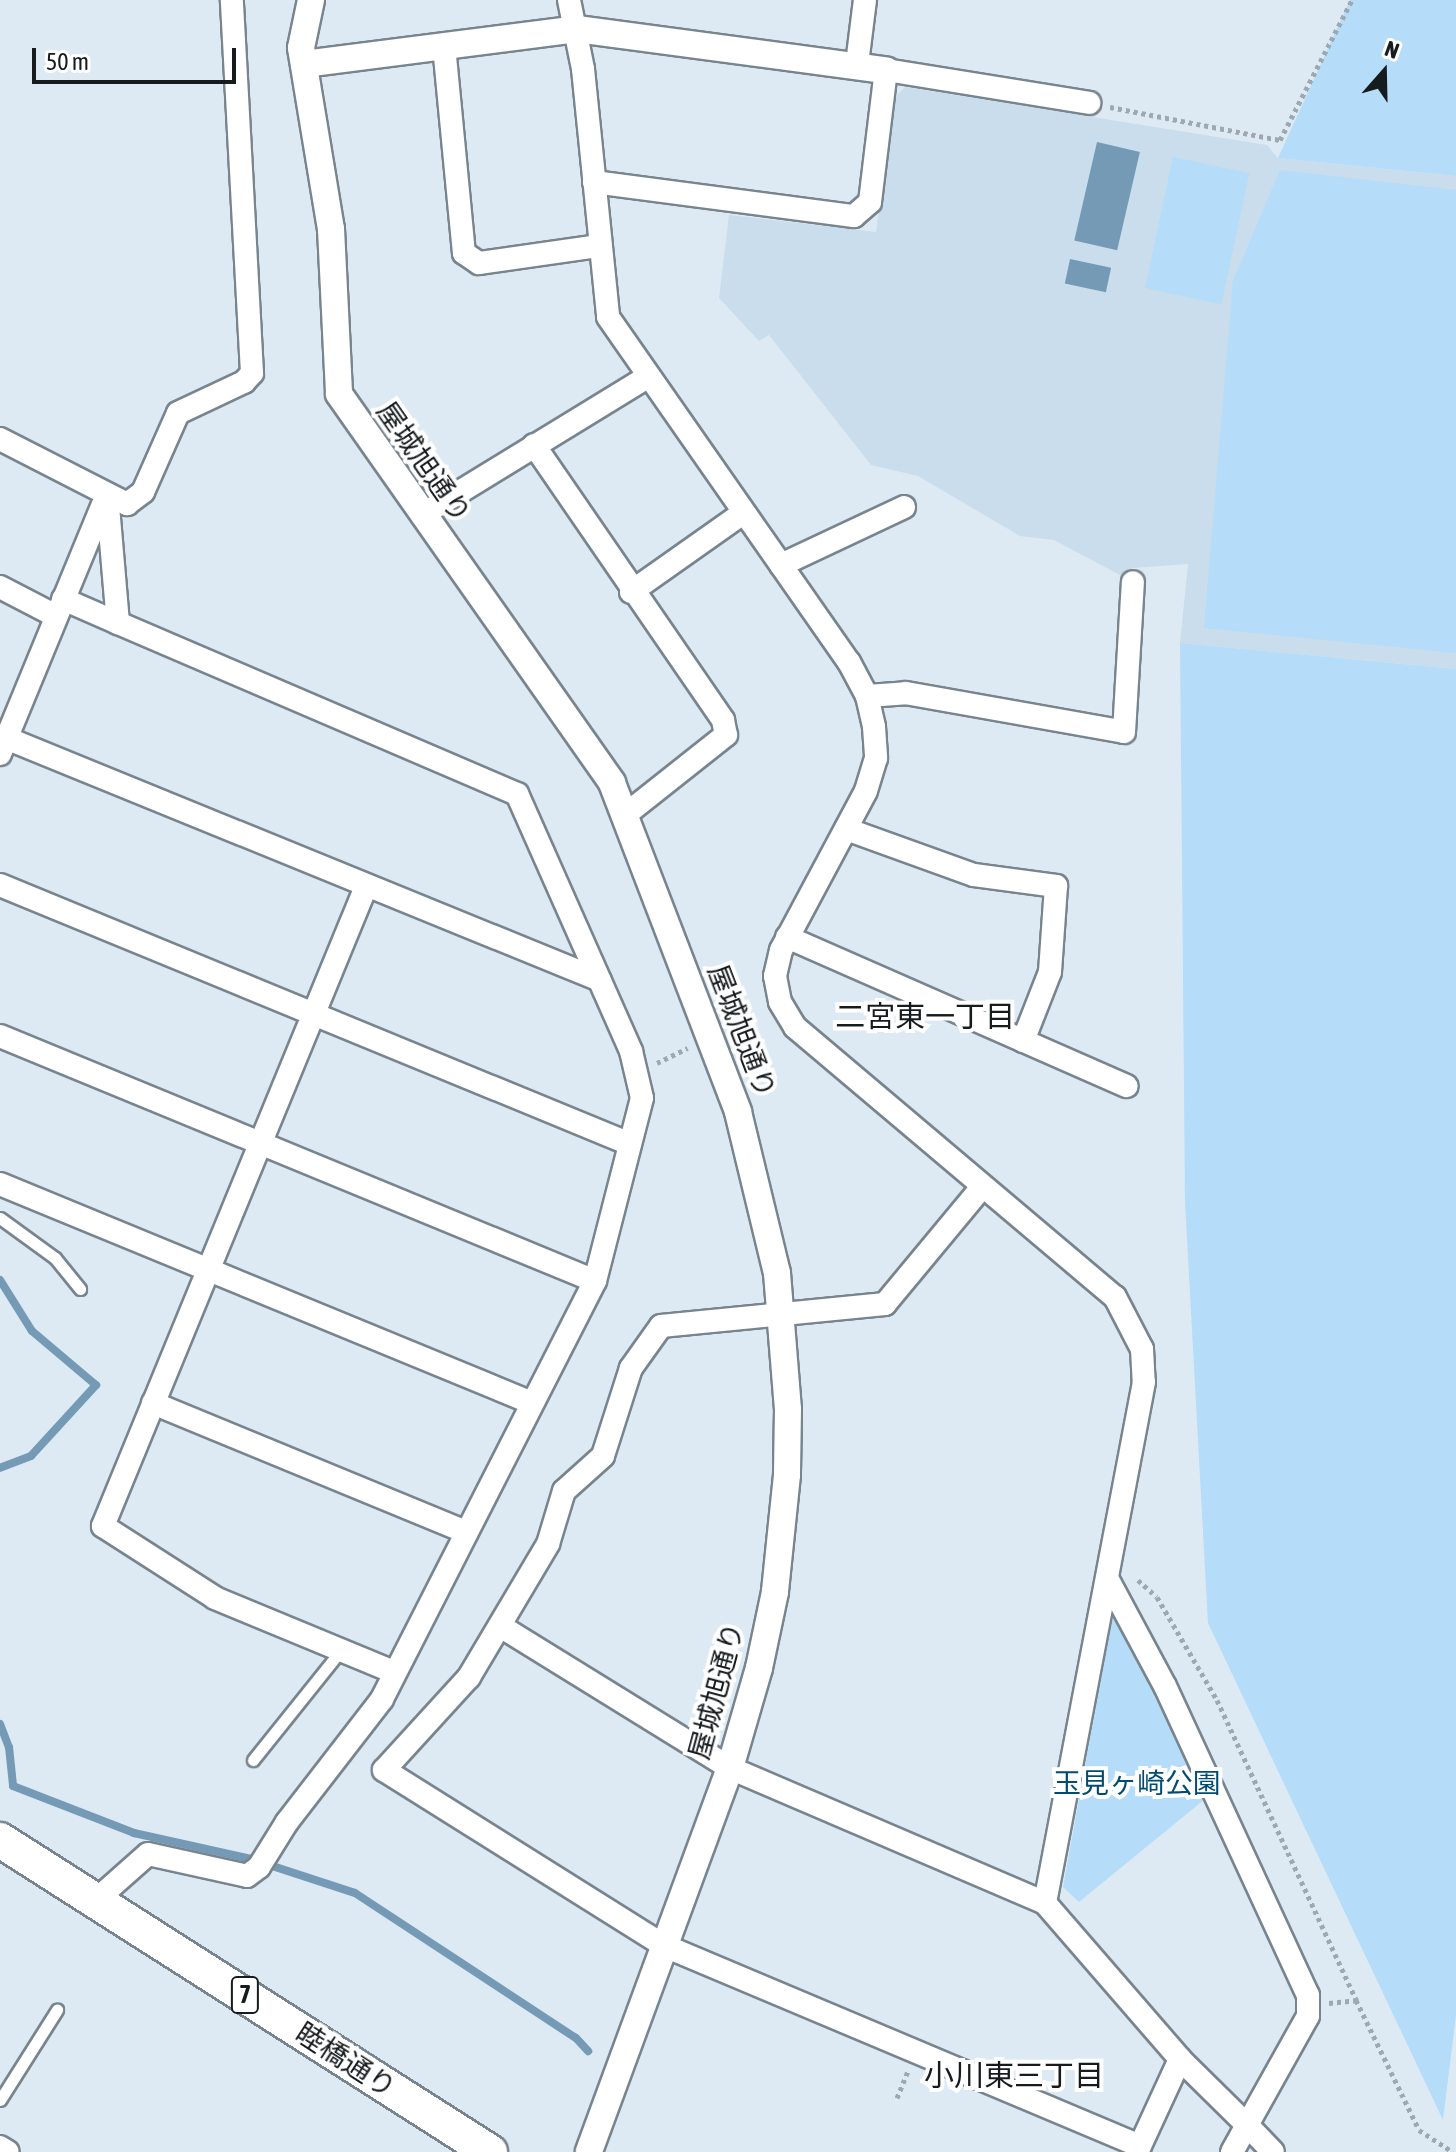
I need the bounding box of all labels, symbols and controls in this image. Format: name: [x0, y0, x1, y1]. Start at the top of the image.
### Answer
scale bar: [36, 32, 240, 82]
north arrow: [1344, 32, 1424, 112]
text: N: [1382, 35, 1403, 64]
text: 50 m: [46, 48, 89, 75]
street label: 屋城旭通り: [370, 395, 478, 529]
street label: 屋城旭通り: [701, 960, 783, 1102]
district label: 二宮東一丁目: [835, 998, 1015, 1034]
street label: 屋城旭通り: [682, 1619, 750, 1763]
park label: 玉見ヶ崎公園: [1053, 1766, 1221, 1800]
road number: 7: [229, 1973, 261, 2017]
street label: 睦橋通り: [290, 2015, 402, 2105]
district label: 小川東三丁目: [924, 2057, 1104, 2093]

